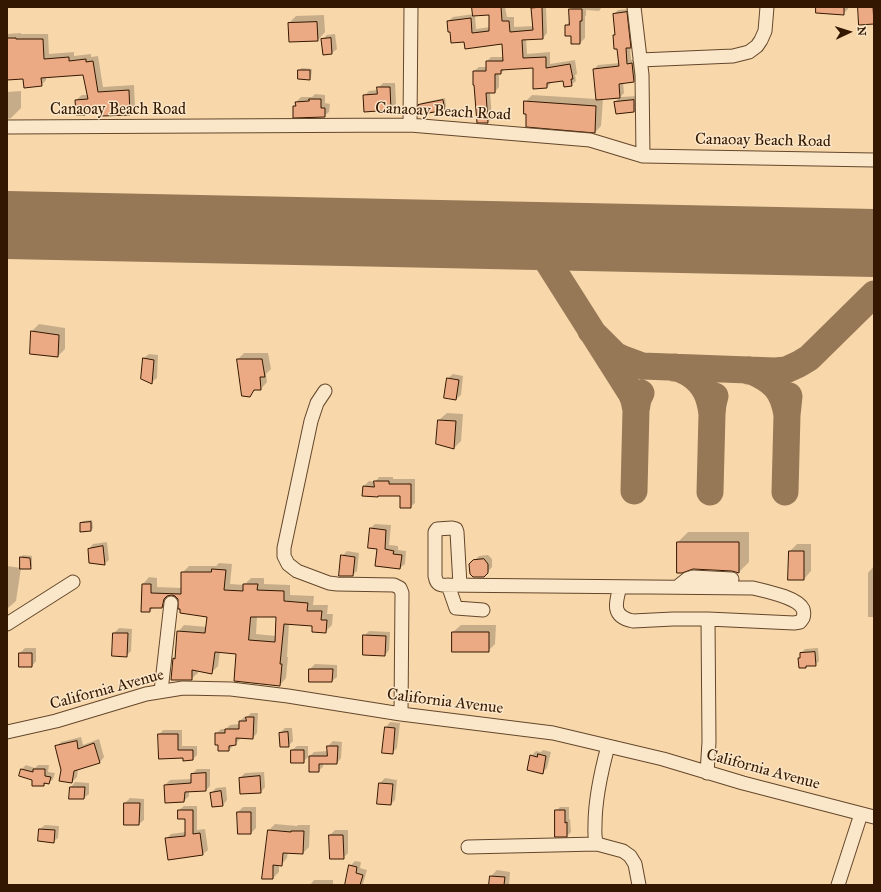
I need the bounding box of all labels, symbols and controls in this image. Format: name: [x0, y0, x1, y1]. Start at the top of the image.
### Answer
north arrow: [829, 12, 869, 52]
text: N: [855, 26, 868, 36]
street label: Canaoay Beach Road: [375, 99, 511, 125]
street label: Canaoay Beach Road: [50, 100, 186, 120]
street label: Canaoay Beach Road: [695, 130, 831, 152]
street label: California Avenue: [48, 666, 166, 714]
street label: California Avenue: [386, 685, 504, 719]
street label: California Avenue: [704, 746, 822, 794]

